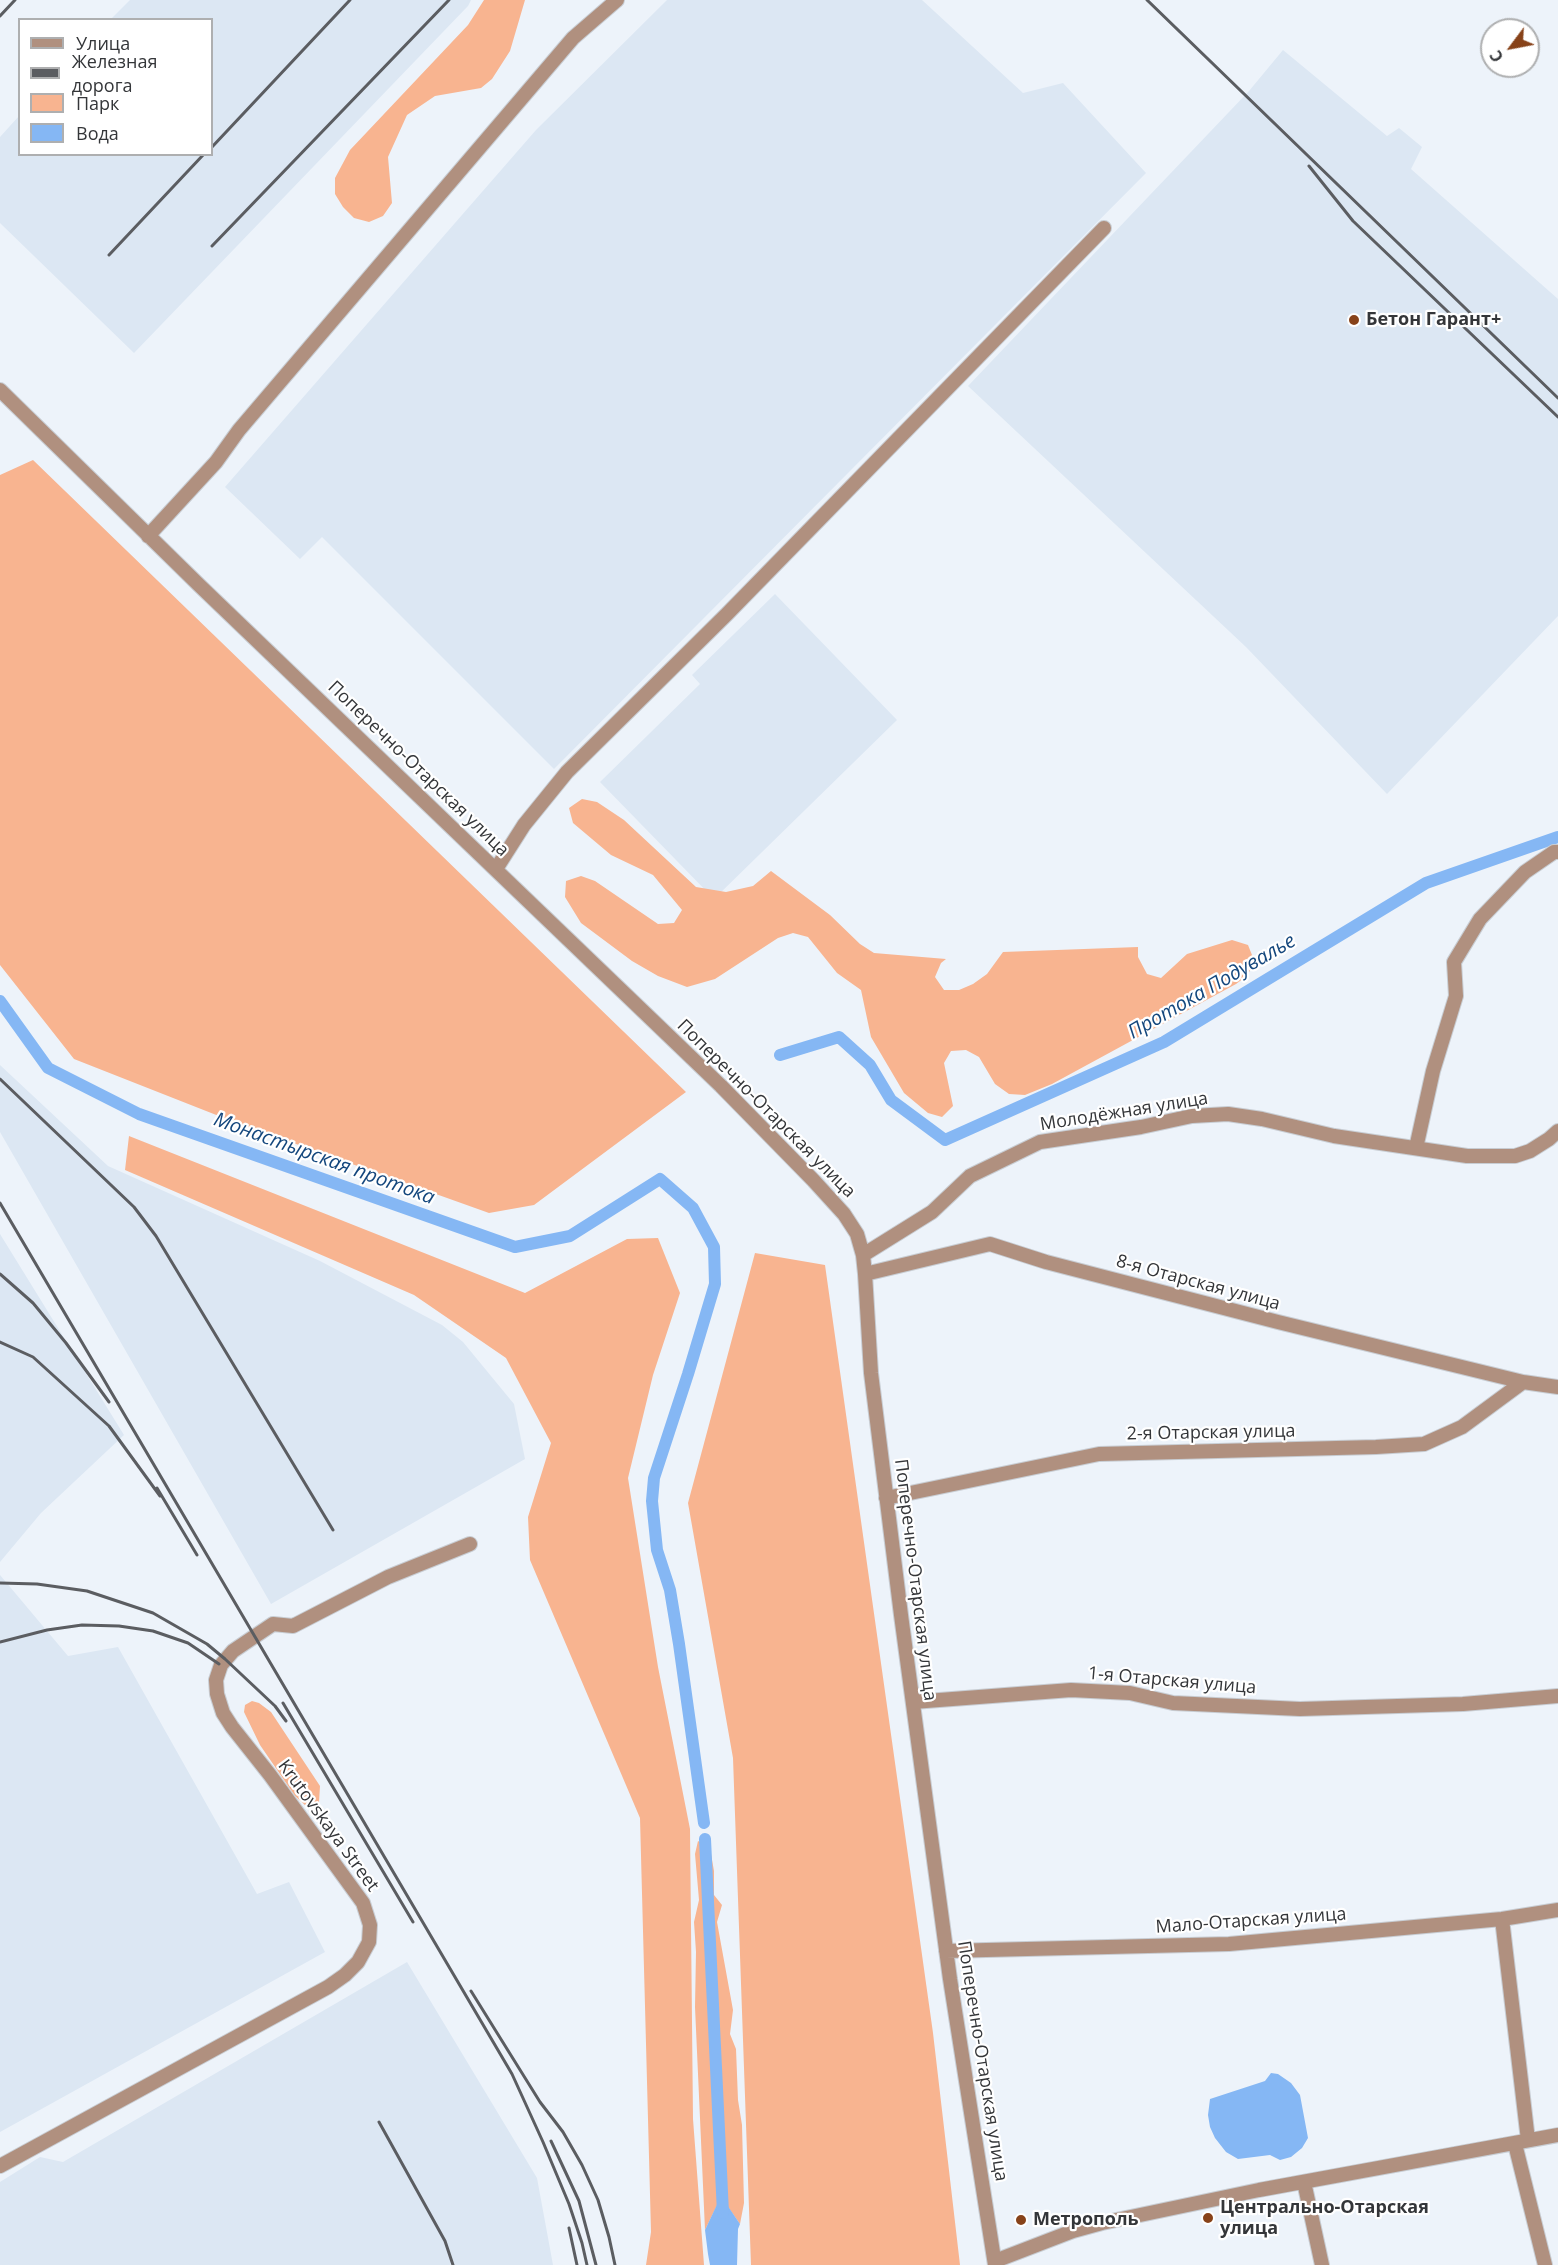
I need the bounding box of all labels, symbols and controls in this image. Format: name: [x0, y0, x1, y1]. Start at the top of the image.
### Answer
legend: [18, 18, 213, 156]
north arrow: [1480, 18, 1540, 78]
text: Улица: [76, 31, 130, 55]
text: С: [1484, 46, 1508, 67]
text: Железная дорога: [72, 49, 157, 97]
text: Парк: [76, 91, 119, 115]
text: Вода: [76, 121, 119, 145]
place label: Бетон Гарант+: [1366, 309, 1501, 331]
marker: Бетон Гарант+: [1347, 313, 1361, 327]
street label: Поперечно-Отарская улица: [323, 677, 513, 861]
water label: Протока Подувалье: [1124, 929, 1300, 1045]
street label: Поперечно-Отарская улица: [672, 1015, 860, 1203]
street label: Молодёжная улица: [1038, 1088, 1210, 1136]
water label: Монастырская протока: [210, 1108, 438, 1210]
street label: 8-я Отарская улица: [1114, 1251, 1282, 1315]
street label: 2-я Отарская улица: [1126, 1421, 1296, 1445]
street label: Поперечно-Отарская улица: [889, 1458, 941, 1702]
street label: 1-я Отарская улица: [1087, 1663, 1257, 1699]
street label: Krutovskaya Street: [273, 1756, 383, 1896]
street label: Мало-Отарская улица: [1155, 1904, 1347, 1938]
street label: Поперечно-Отарская улица: [952, 1939, 1012, 2183]
place label: Центрально-Отарская улица: [1220, 2197, 1429, 2240]
place label: Метрополь: [1033, 2209, 1139, 2231]
marker: Центрально-Отарская улица: [1201, 2211, 1215, 2225]
marker: Метрополь: [1014, 2213, 1028, 2227]

